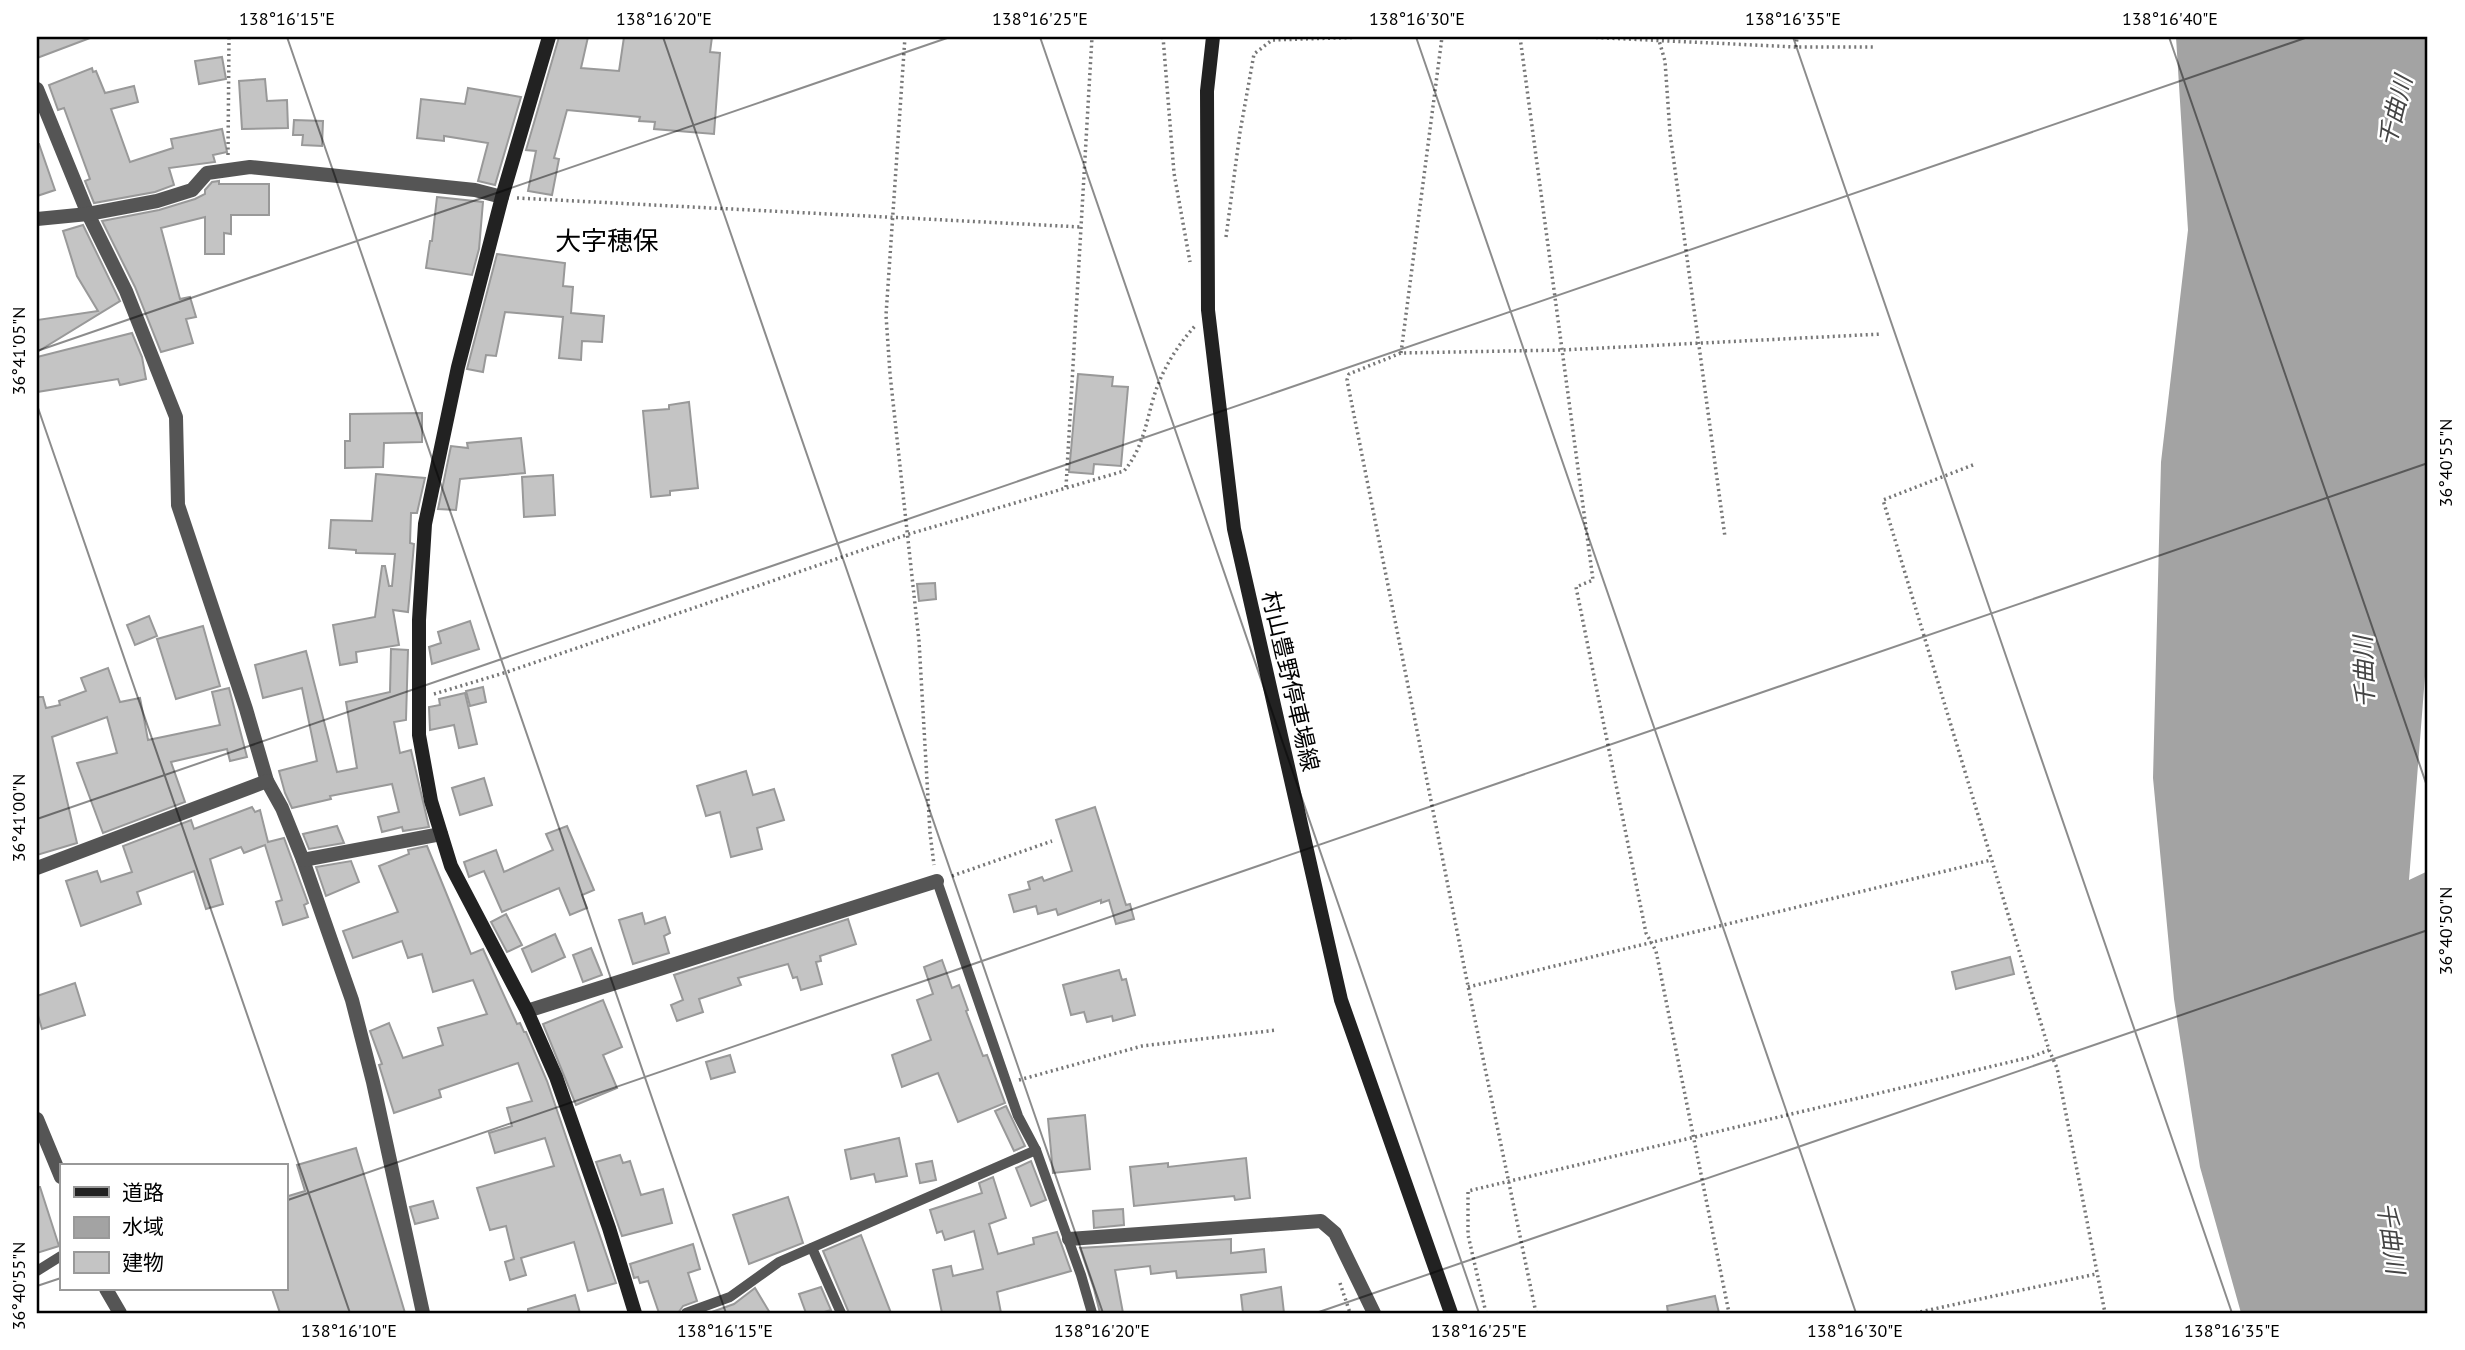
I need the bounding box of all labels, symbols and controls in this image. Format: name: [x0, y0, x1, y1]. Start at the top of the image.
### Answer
text: 138°16'15"E: [239, 7, 335, 30]
text: 138°16'20"E: [616, 7, 712, 30]
text: 138°16'25"E: [992, 7, 1088, 30]
text: 138°16'30"E: [1369, 7, 1465, 30]
text: 138°16'35"E: [1745, 7, 1841, 30]
text: 138°16'40"E: [2122, 7, 2218, 30]
water label: 千曲川: [2371, 69, 2419, 150]
district label: 大字穂保: [555, 224, 659, 257]
text: 36°41'05"N: [7, 307, 30, 395]
text: 36°40'55"N: [2434, 419, 2457, 507]
street label: 村山豊野停車場線: [1256, 588, 1326, 774]
water label: 千曲川: [2347, 632, 2381, 709]
text: 36°41'00"N: [7, 774, 30, 862]
text: 36°40'50"N: [2434, 887, 2457, 975]
legend: [60, 1164, 287, 1290]
text: 道路: [122, 1179, 164, 1206]
water label: 千曲川: [2371, 1200, 2412, 1279]
text: 水域: [122, 1213, 164, 1240]
text: 36°40'55"N: [7, 1242, 30, 1330]
text: 建物: [122, 1249, 164, 1276]
text: 138°16'10"E: [301, 1319, 397, 1342]
text: 138°16'15"E: [677, 1319, 773, 1342]
text: 138°16'20"E: [1054, 1319, 1150, 1342]
text: 138°16'25"E: [1431, 1319, 1527, 1342]
text: 138°16'30"E: [1807, 1319, 1903, 1342]
text: 138°16'35"E: [2184, 1319, 2280, 1342]

